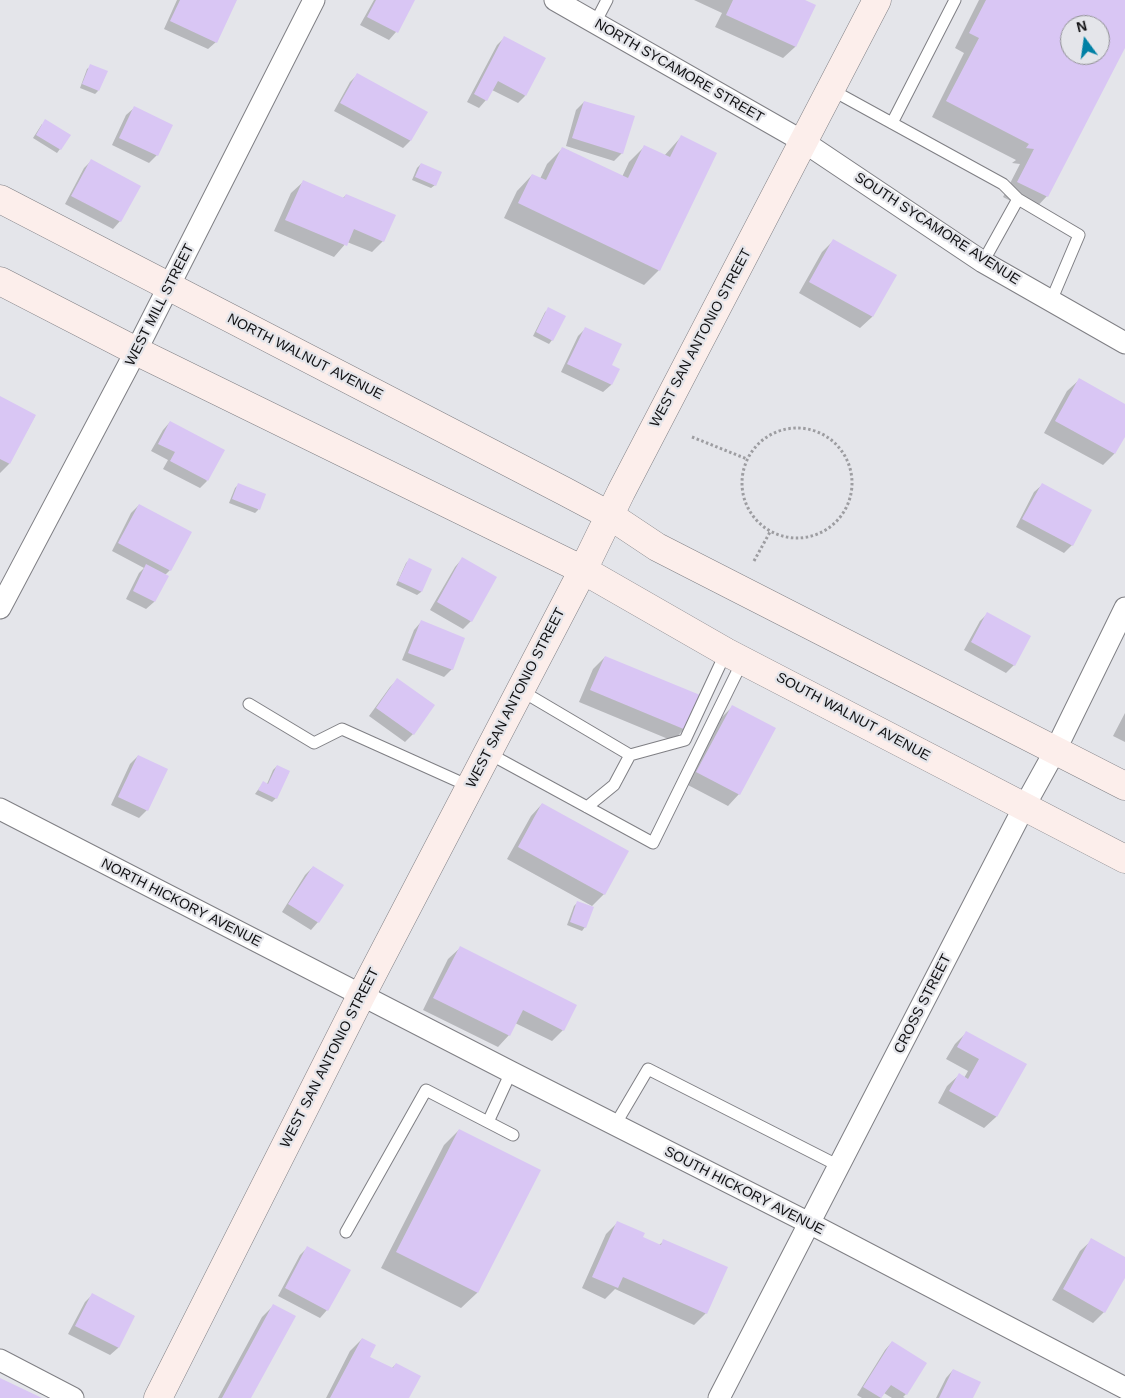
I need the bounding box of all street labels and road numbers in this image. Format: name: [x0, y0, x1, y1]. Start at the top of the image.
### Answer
street label: NORTH SYCAMORE STREET: [591, 16, 767, 126]
street label: SOUTH SYCAMORE AVENUE: [851, 169, 1023, 289]
street label: WEST MILL STREET: [122, 241, 198, 369]
street label: WEST SAN ANTONIO STREET: [647, 246, 755, 430]
street label: NORTH WALNUT AVENUE: [224, 310, 386, 404]
street label: WEST SAN ANTONIO STREET: [463, 605, 569, 791]
street label: SOUTH WALNUT AVENUE: [773, 669, 933, 765]
street label: NORTH HICKORY AVENUE: [98, 855, 264, 951]
street label: CROSS STREET: [891, 952, 955, 1056]
street label: WEST SAN ANTONIO STREET: [277, 965, 383, 1151]
street label: SOUTH HICKORY AVENUE: [661, 1143, 827, 1239]

